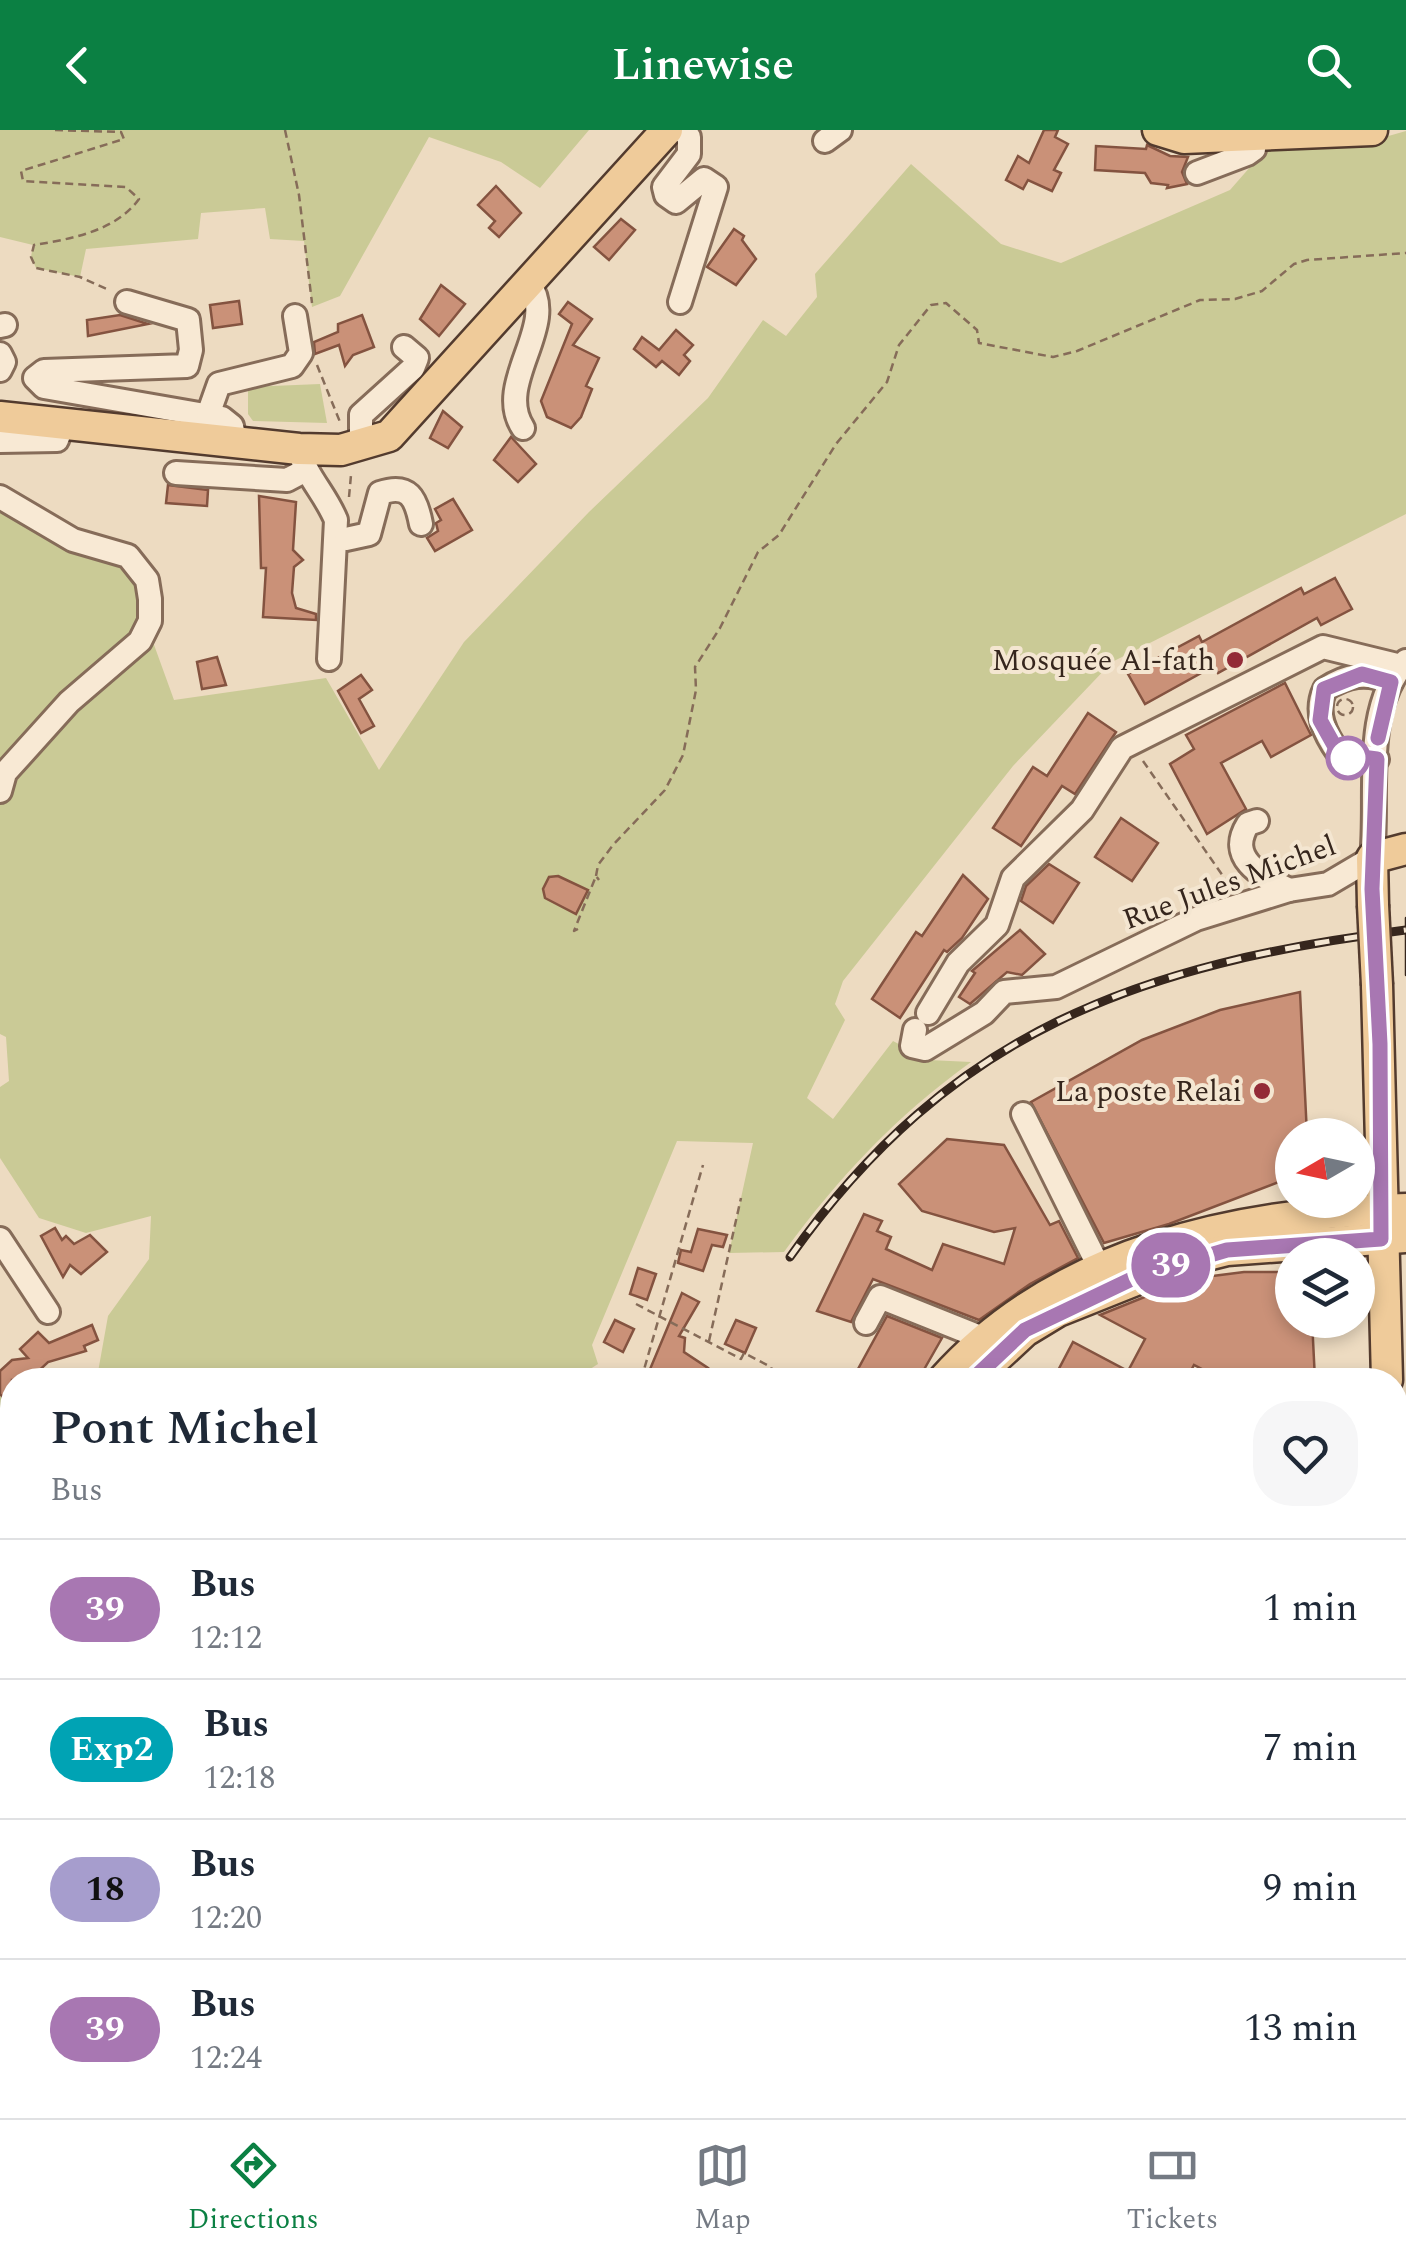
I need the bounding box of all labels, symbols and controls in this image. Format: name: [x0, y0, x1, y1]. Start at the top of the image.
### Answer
text: Linewise: [612, 31, 794, 100]
icon: back: [50, 38, 105, 93]
icon: search: [1301, 38, 1356, 93]
place label: Mosquée Al-fath: [992, 638, 1215, 684]
marker: Mosquée Al-fath: [1224, 649, 1246, 671]
unlabelled marker: [1327, 737, 1369, 779]
street label: Rue Jules Michel: [1116, 823, 1342, 943]
place label: La poste Relai: [1055, 1069, 1242, 1115]
marker: La poste Relai: [1251, 1080, 1273, 1102]
north arrow: [1275, 1118, 1375, 1218]
map controls: [1275, 1118, 1375, 1338]
line badge: 39: [1126, 1232, 1216, 1298]
button: layers: [1275, 1238, 1375, 1338]
text: 39: [1151, 1239, 1191, 1292]
text: Pont Michel: [50, 1392, 319, 1465]
button: heart: [1253, 1401, 1358, 1506]
text: Bus: [50, 1466, 103, 1515]
text: Bus: [190, 1556, 256, 1614]
text: 1 min: [1263, 1580, 1358, 1638]
text: 39: [85, 1583, 125, 1636]
text: 12:12: [190, 1614, 262, 1663]
text: Bus: [203, 1696, 269, 1754]
text: 7 min: [1263, 1720, 1358, 1778]
text: Exp2: [70, 1723, 153, 1776]
text: 12:18: [203, 1754, 275, 1803]
text: Bus: [190, 1836, 256, 1894]
text: 9 min: [1263, 1860, 1358, 1918]
text: 18: [85, 1863, 125, 1916]
text: 12:20: [190, 1894, 262, 1943]
text: Bus: [190, 1976, 256, 2034]
text: 13 min: [1244, 2000, 1358, 2058]
text: 39: [85, 2003, 125, 2056]
text: 12:24: [190, 2034, 262, 2083]
tab: Directions: [188, 2138, 319, 2241]
tab: Map: [694, 2138, 751, 2241]
tab: Tickets: [1126, 2138, 1218, 2241]

